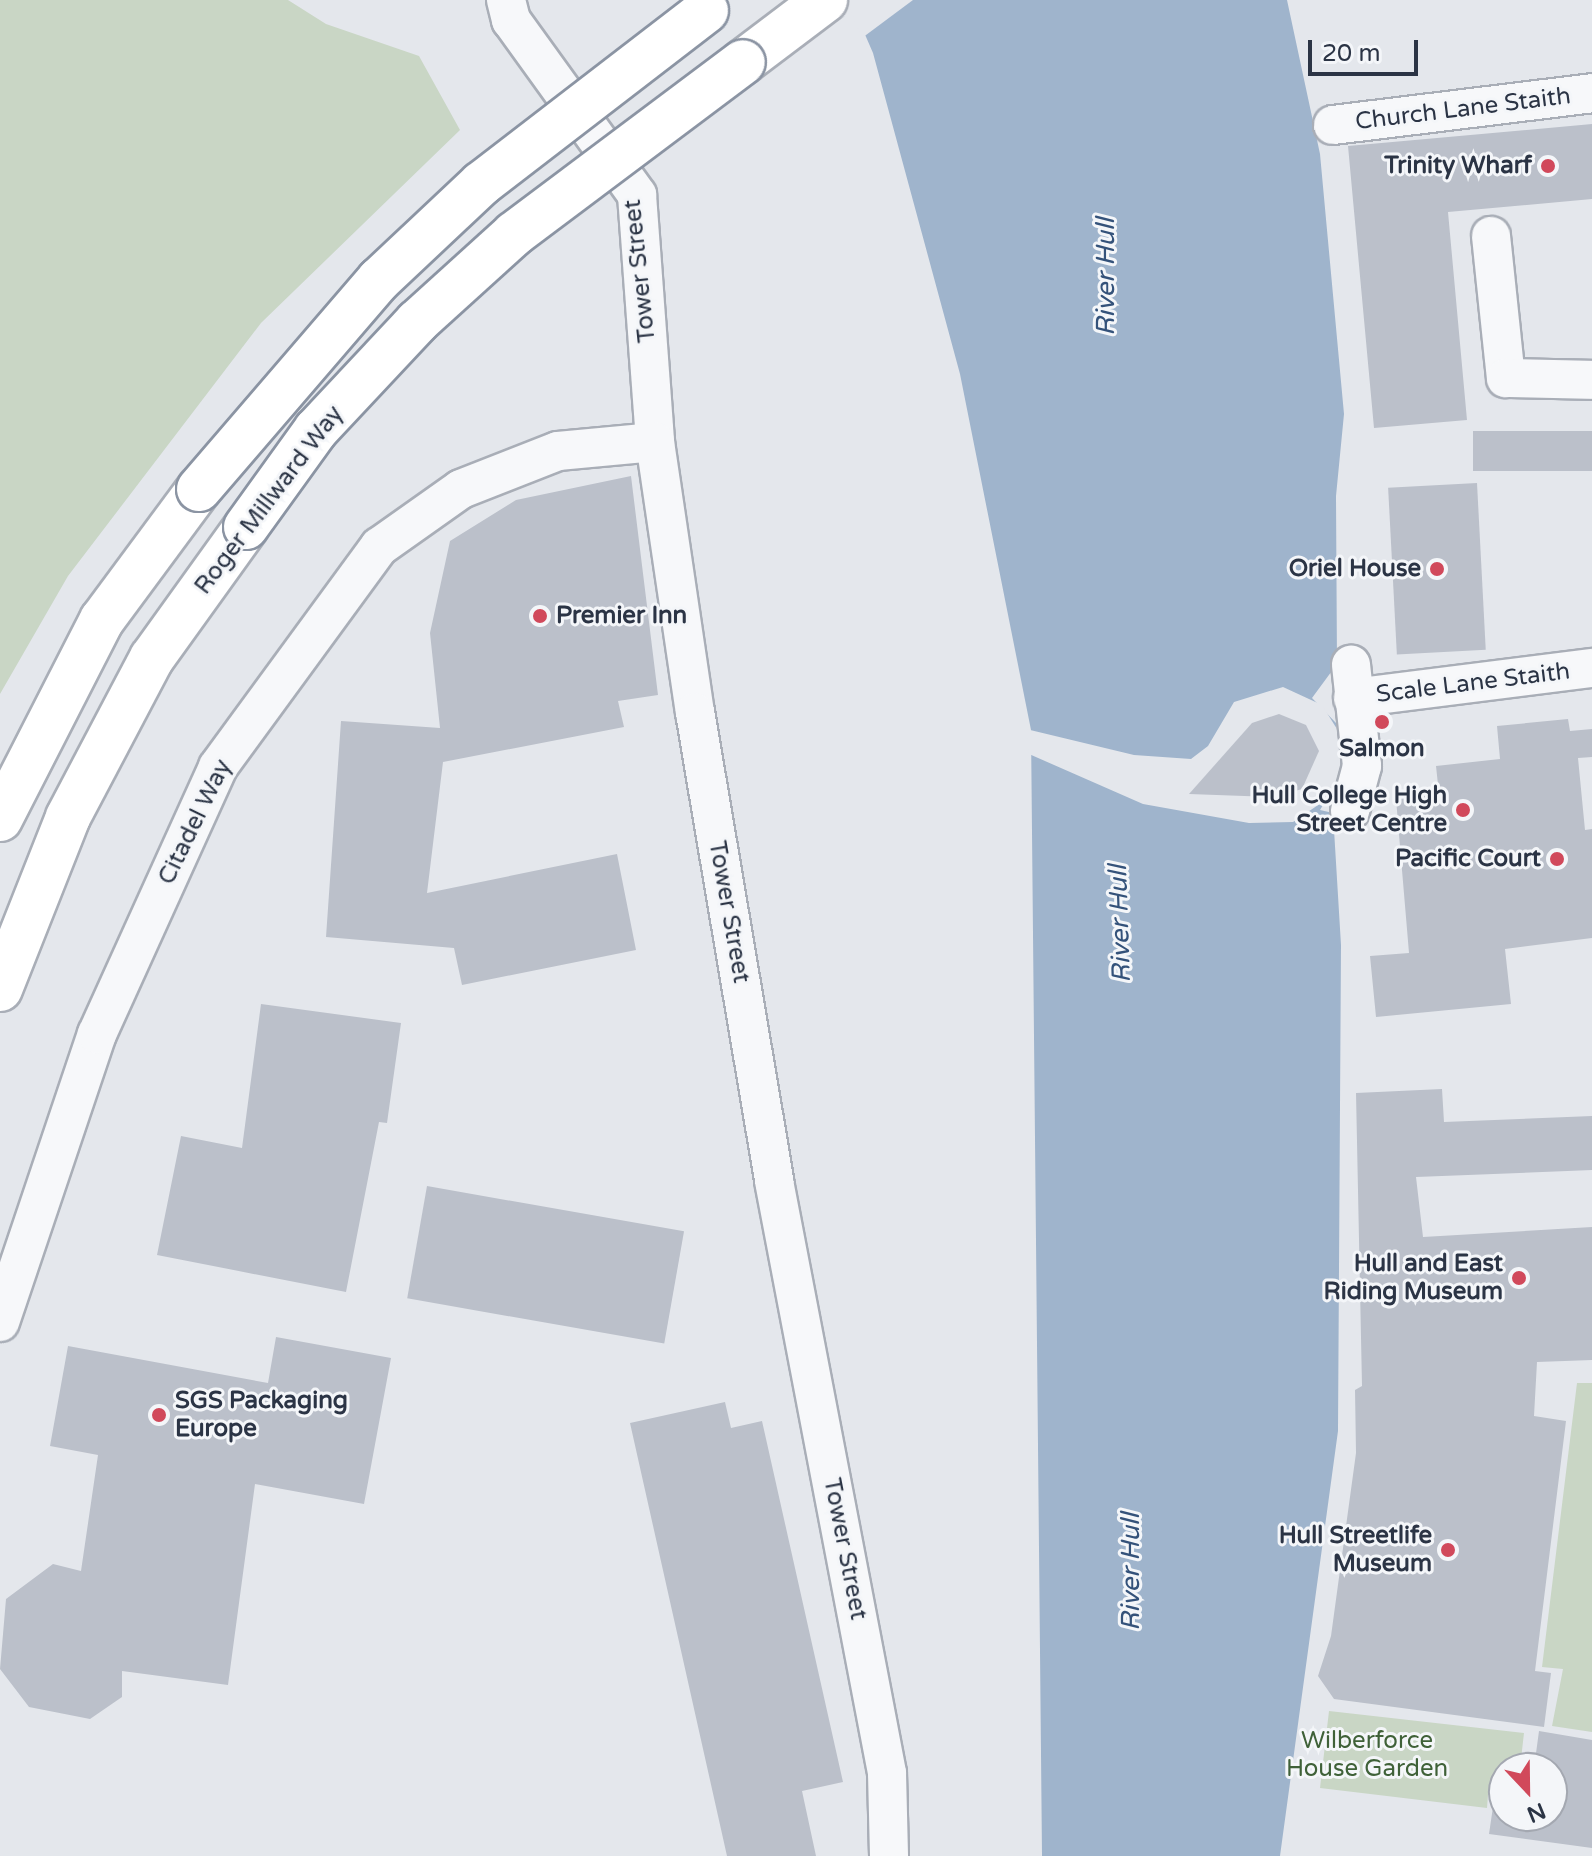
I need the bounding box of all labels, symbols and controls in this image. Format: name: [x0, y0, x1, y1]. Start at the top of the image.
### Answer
scale bar: [1312, 24, 1422, 74]
text: 20 m: [1322, 39, 1380, 68]
street label: Church Lane Staith: [1354, 82, 1572, 136]
place label: Trinity Wharf: [1384, 152, 1532, 180]
marker: Trinity Wharf: [1539, 157, 1557, 175]
street label: Tower Street: [618, 198, 662, 344]
water label: River Hull: [1090, 218, 1122, 336]
street label: Roger Millward Way: [189, 400, 349, 600]
place label: Oriel House: [1289, 555, 1421, 583]
marker: Oriel House: [1428, 560, 1446, 578]
place label: Premier Inn: [556, 602, 687, 630]
marker: Premier Inn: [531, 607, 549, 625]
street label: Scale Lane Staith: [1374, 657, 1572, 709]
marker: Salmon: [1373, 713, 1391, 731]
place label: Salmon: [1339, 735, 1425, 763]
street label: Citadel Way: [152, 755, 238, 889]
place label: Hull College High Street Centre: [1251, 782, 1447, 838]
marker: Hull College High Street Centre: [1454, 801, 1472, 819]
street label: Tower Street: [702, 839, 756, 985]
place label: Pacific Court: [1395, 845, 1541, 873]
marker: Pacific Court: [1548, 850, 1566, 868]
water label: River Hull: [1102, 864, 1138, 984]
place label: Hull and East Riding Museum: [1324, 1250, 1503, 1306]
marker: Hull and East Riding Museum: [1510, 1269, 1528, 1287]
place label: SGS Packaging Europe: [175, 1387, 348, 1443]
marker: SGS Packaging Europe: [150, 1406, 168, 1424]
street label: Tower Street: [817, 1476, 873, 1622]
water label: River Hull: [1115, 1513, 1147, 1631]
place label: Hull Streetlife Museum: [1279, 1522, 1432, 1578]
marker: Hull Streetlife Museum: [1439, 1541, 1457, 1559]
park label: Wilberforce House Garden: [1286, 1727, 1448, 1783]
north arrow: [1488, 1752, 1568, 1832]
text: N: [1523, 1797, 1549, 1828]

